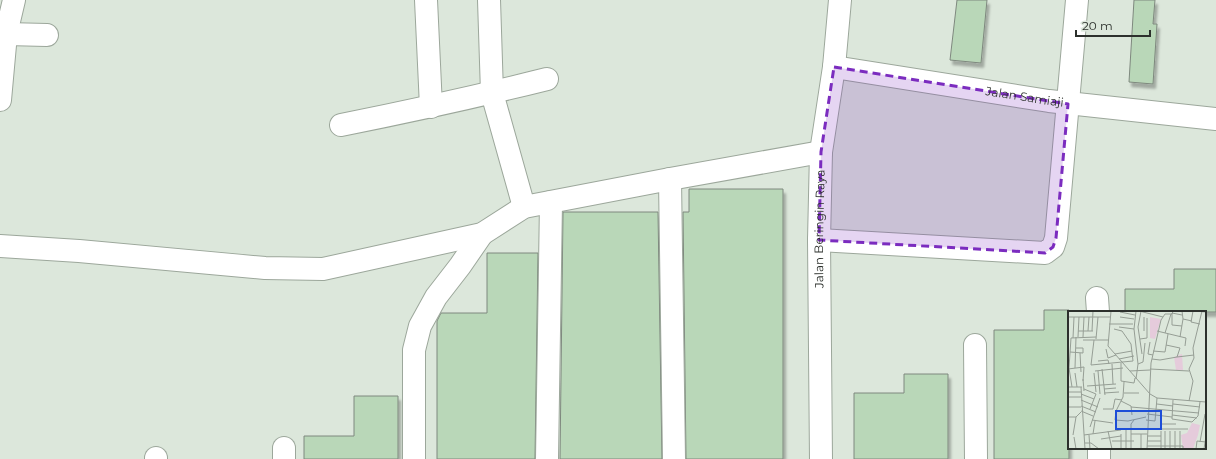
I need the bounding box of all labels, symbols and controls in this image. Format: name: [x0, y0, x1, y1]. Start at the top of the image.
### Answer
scale bar: [1076, 12, 1150, 38]
text: 20 m: [1082, 18, 1113, 33]
street label: Jalan Samiaji: [984, 83, 1064, 110]
street label: Jalan Beringin Raya: [811, 169, 828, 289]
inset map: [1068, 311, 1206, 449]

